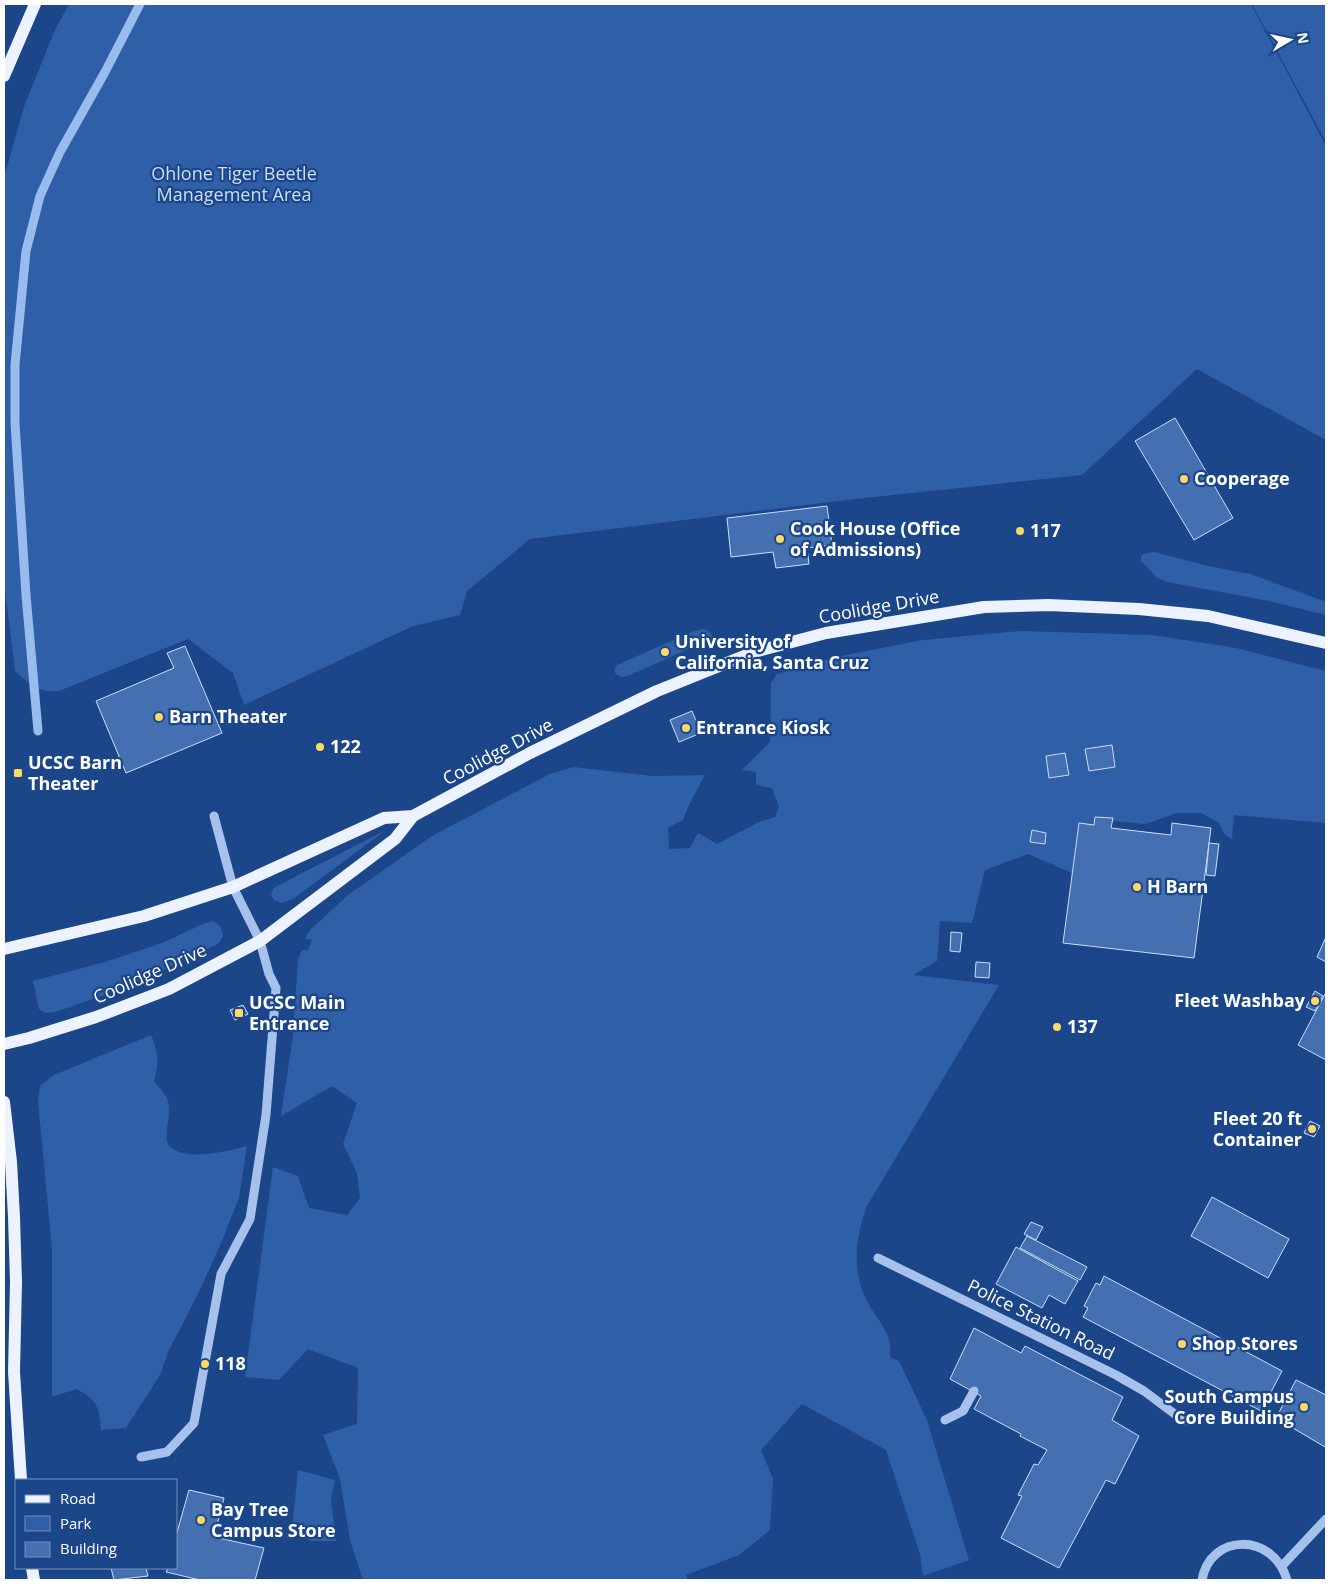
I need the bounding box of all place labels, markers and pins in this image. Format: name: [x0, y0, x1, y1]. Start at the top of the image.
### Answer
place label: Cooperage: [1194, 466, 1290, 490]
marker: Cooperage: [1178, 473, 1190, 485]
place label: Cook House (Office of Admissions): [790, 516, 960, 561]
place label: 117: [1030, 518, 1061, 542]
marker: 117: [1014, 525, 1026, 537]
marker: Cook House (Office of Admissions): [774, 533, 786, 545]
place label: University of California, Santa Cruz: [675, 629, 869, 674]
marker: University of California, Santa Cruz: [659, 646, 671, 658]
place label: Barn Theater: [169, 704, 287, 728]
marker: Barn Theater: [153, 711, 165, 723]
place label: Entrance Kiosk: [696, 715, 831, 739]
marker: Entrance Kiosk: [680, 722, 692, 734]
place label: 122: [330, 734, 361, 758]
marker: 122: [314, 741, 326, 753]
place label: UCSC Barn Theater: [28, 750, 122, 795]
marker: UCSC Barn Theater: [12, 767, 24, 779]
place label: H Barn: [1147, 874, 1208, 898]
marker: H Barn: [1131, 881, 1143, 893]
place label: Fleet Washbay: [1174, 988, 1306, 1012]
place label: UCSC Main Entrance: [249, 990, 345, 1035]
marker: Fleet Washbay: [1309, 995, 1321, 1007]
marker: UCSC Main Entrance: [233, 1007, 245, 1019]
place label: 137: [1067, 1014, 1098, 1038]
marker: 137: [1051, 1021, 1063, 1033]
place label: Fleet 20 ft Container: [1213, 1106, 1302, 1151]
marker: Fleet 20 ft Container: [1306, 1123, 1318, 1135]
place label: Shop Stores: [1192, 1331, 1298, 1355]
marker: Shop Stores: [1176, 1338, 1188, 1350]
place label: 118: [215, 1351, 246, 1375]
marker: 118: [199, 1358, 211, 1370]
place label: South Campus Core Building: [1165, 1384, 1294, 1429]
marker: South Campus Core Building: [1298, 1401, 1310, 1413]
place label: Bay Tree Campus Store: [211, 1497, 336, 1542]
marker: Bay Tree Campus Store: [195, 1514, 207, 1526]

